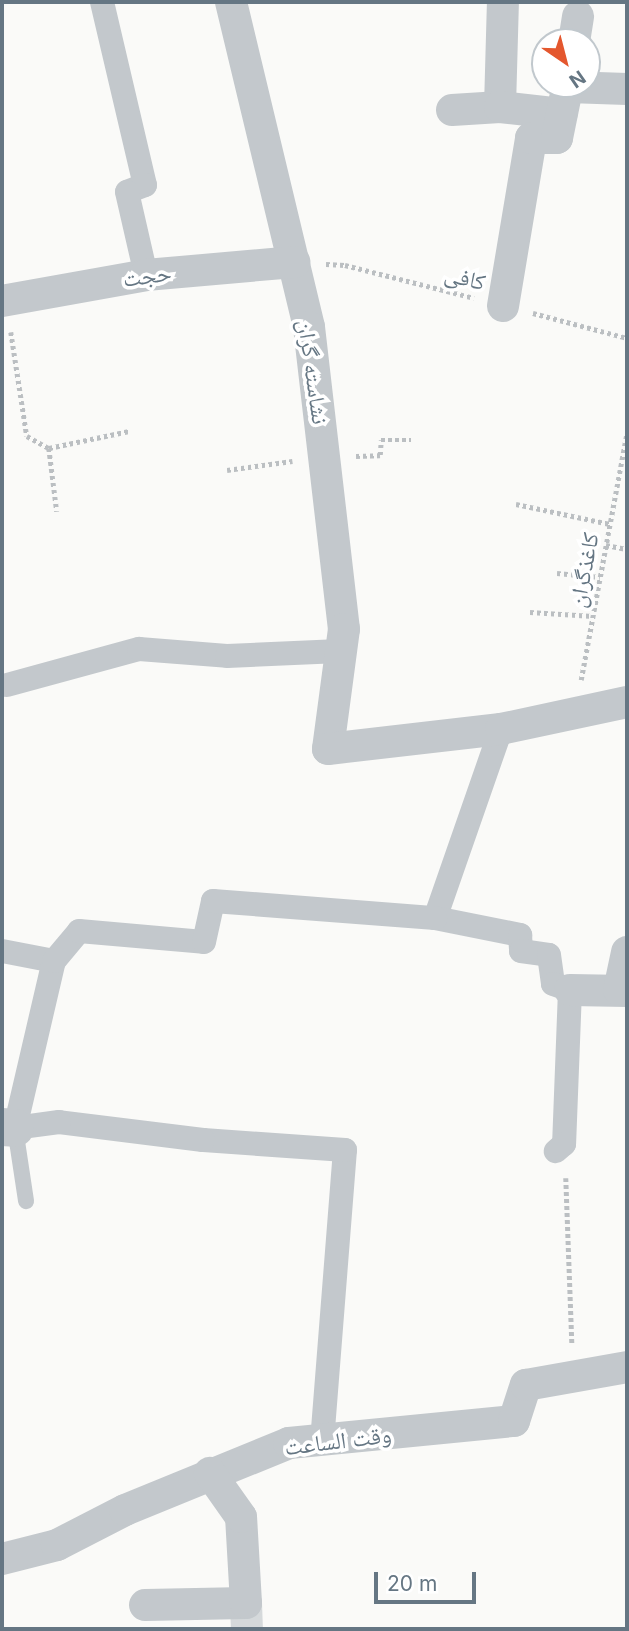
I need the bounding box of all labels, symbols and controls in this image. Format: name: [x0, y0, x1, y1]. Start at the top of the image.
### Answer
north arrow: [531, 28, 601, 98]
text: N: [565, 65, 590, 93]
street label: حجت: [121, 259, 173, 293]
street label: کافی: [442, 260, 488, 296]
street label: نشاسته گران: [292, 318, 334, 426]
street label: کاغذگران: [563, 530, 605, 610]
street label: وقت الساعت: [283, 1421, 393, 1461]
scale bar: [377, 1558, 478, 1602]
text: 20 m: [387, 1571, 437, 1596]

